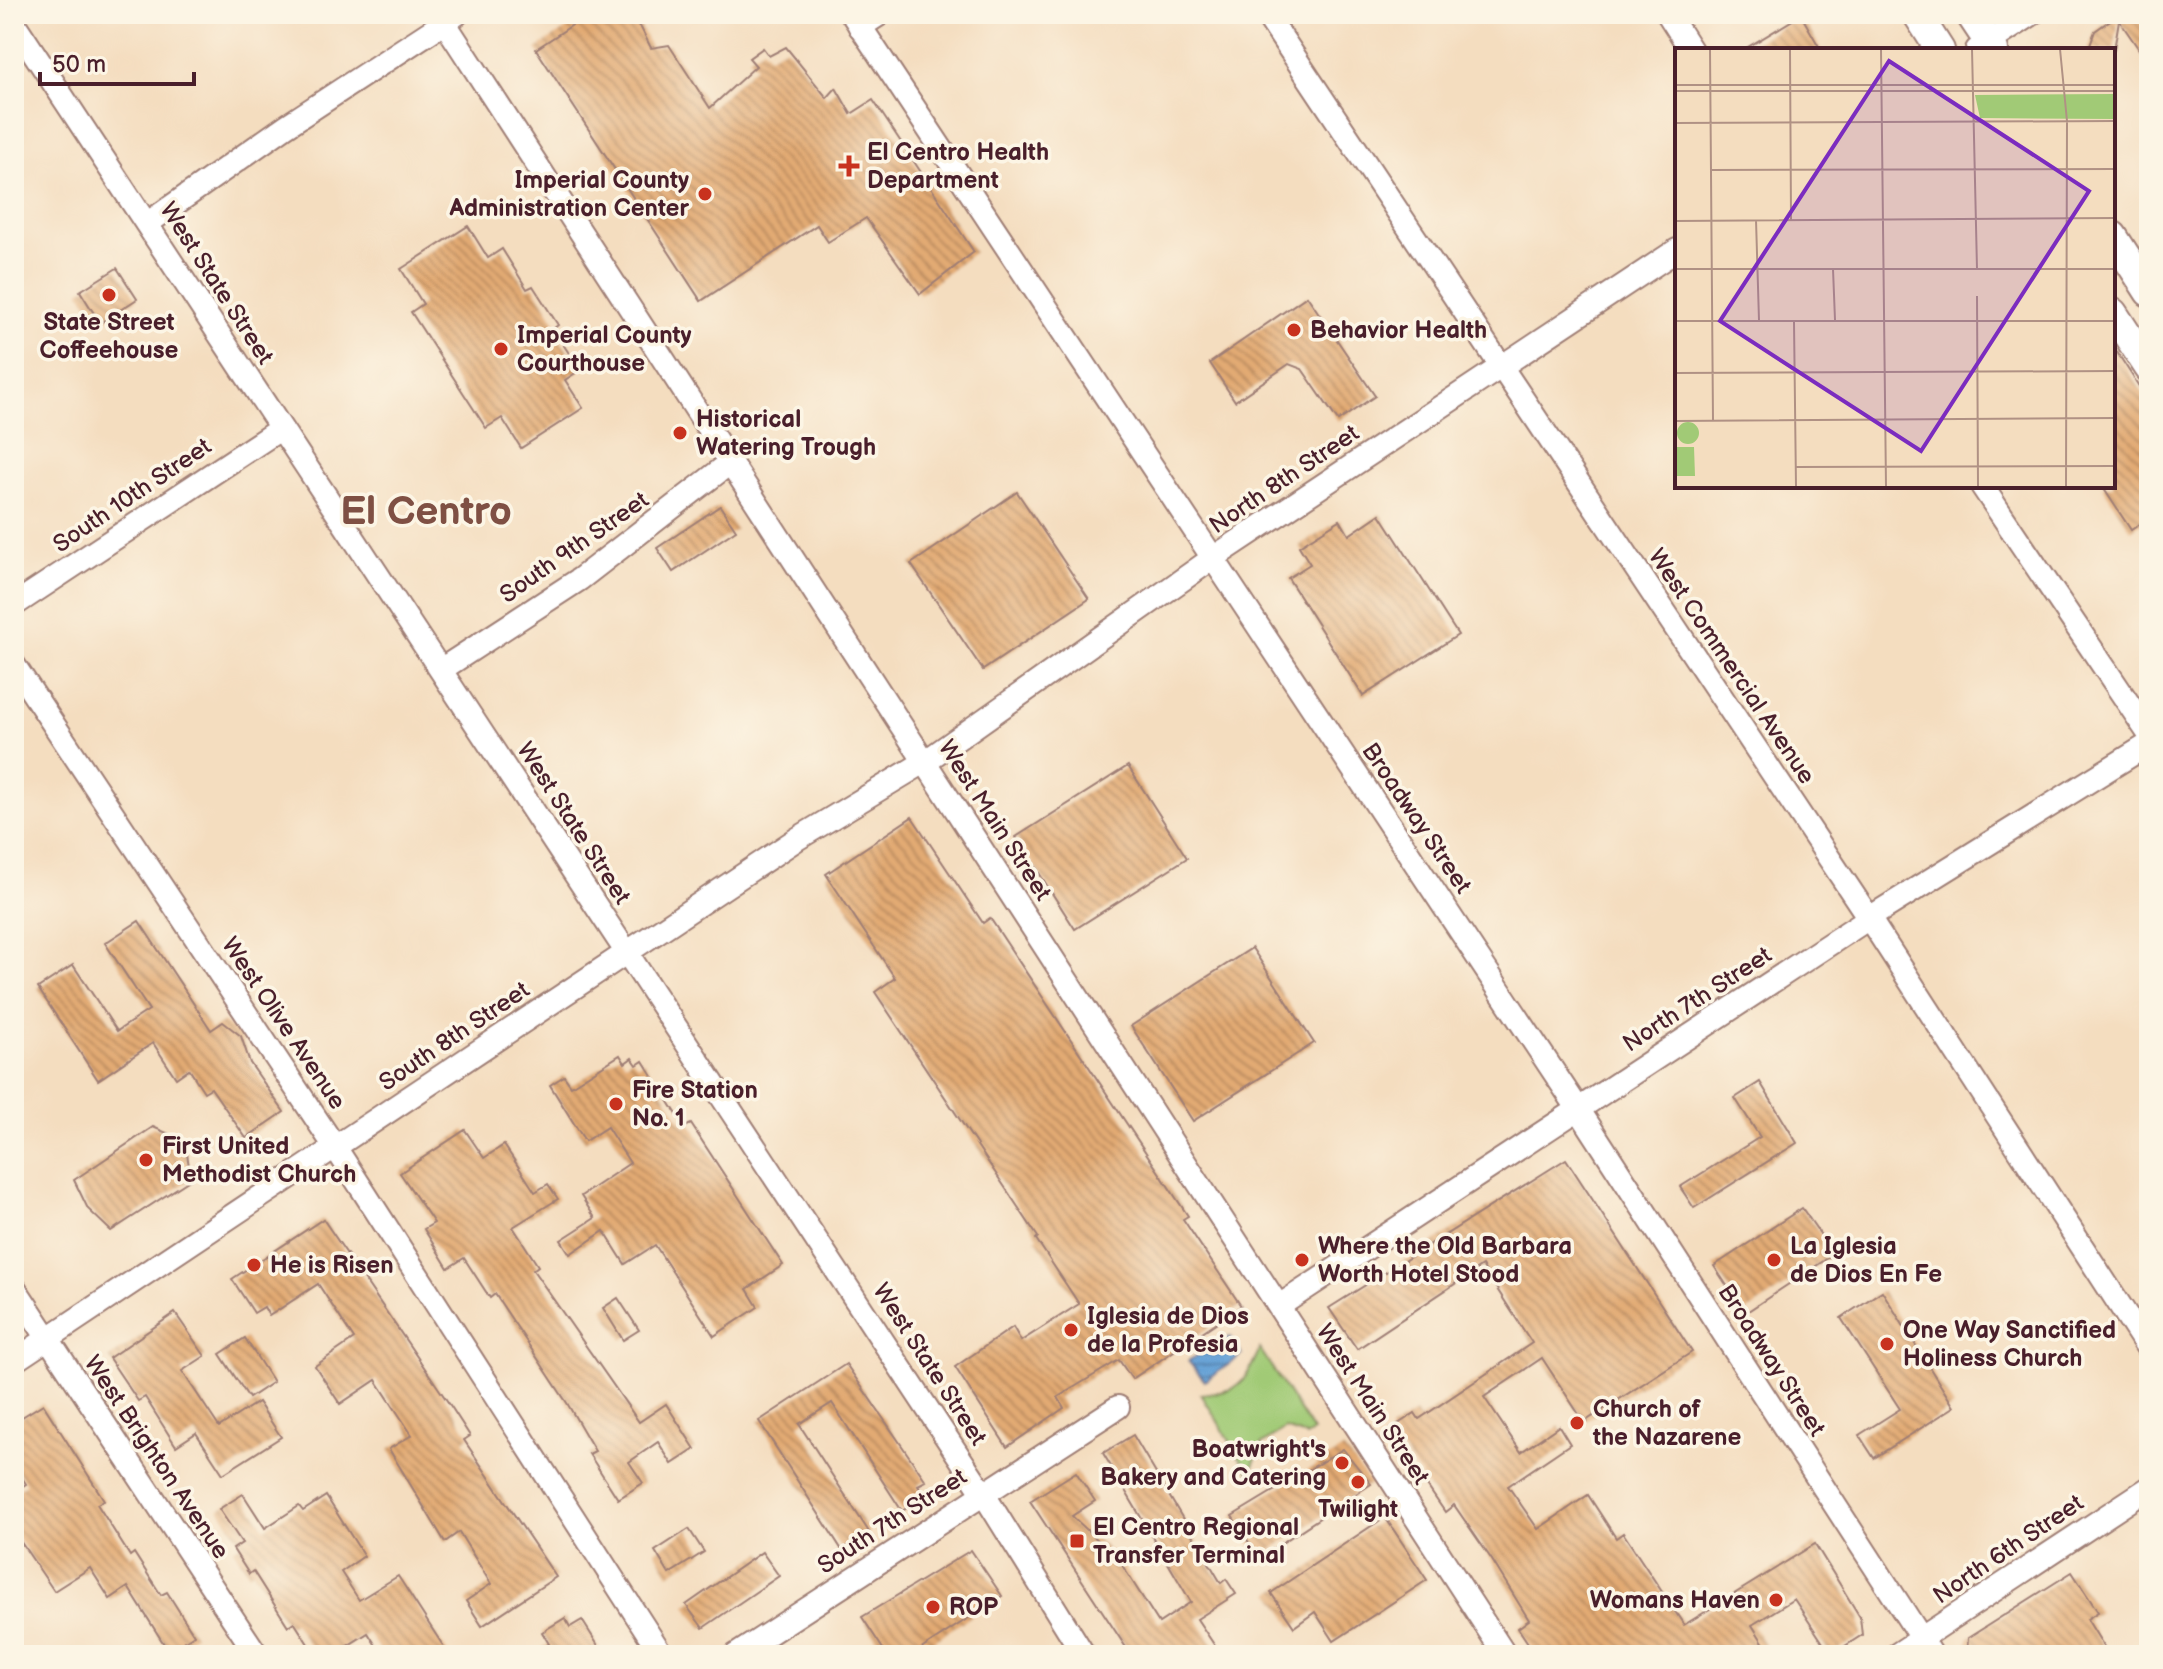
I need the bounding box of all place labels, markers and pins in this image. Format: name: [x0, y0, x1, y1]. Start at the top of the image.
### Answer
place label: El Centro Health Department: [867, 138, 1049, 195]
marker: El Centro Health Department: [838, 155, 860, 177]
place label: Imperial County Administration Center: [448, 166, 689, 223]
marker: Imperial County Administration Center: [696, 185, 714, 203]
marker: State Street Coffeehouse: [100, 286, 118, 304]
place label: State Street Coffeehouse: [40, 308, 179, 365]
place label: Behavior Health: [1310, 316, 1487, 345]
place label: Imperial County Courthouse: [517, 321, 692, 378]
marker: Behavior Health: [1285, 321, 1303, 339]
marker: Imperial County Courthouse: [492, 340, 510, 358]
place label: Historical Watering Trough: [696, 405, 876, 462]
marker: Historical Watering Trough: [671, 424, 689, 442]
place label: Fire Station No. 1: [632, 1076, 758, 1133]
marker: Fire Station No. 1: [607, 1095, 625, 1113]
place label: First United Methodist Church: [162, 1132, 356, 1189]
marker: First United Methodist Church: [137, 1151, 155, 1169]
place label: Where the Old Barbara Worth Hotel Stood: [1318, 1232, 1572, 1289]
place label: La Iglesia de Dios En Fe: [1790, 1232, 1942, 1289]
place label: He is Risen: [270, 1251, 394, 1280]
marker: Where the Old Barbara Worth Hotel Stood: [1293, 1251, 1311, 1269]
marker: La Iglesia de Dios En Fe: [1765, 1251, 1783, 1269]
marker: He is Risen: [245, 1256, 263, 1274]
place label: Iglesia de Dios de la Profesia: [1087, 1302, 1249, 1359]
place label: One Way Sanctified Holiness Church: [1903, 1316, 2116, 1373]
marker: Iglesia de Dios de la Profesia: [1062, 1321, 1080, 1339]
marker: One Way Sanctified Holiness Church: [1878, 1335, 1896, 1353]
place label: Church of the Nazarene: [1592, 1395, 1741, 1452]
marker: Church of the Nazarene: [1568, 1414, 1586, 1432]
place label: Boatwright's Bakery and Catering: [1100, 1435, 1326, 1492]
marker: Boatwright's Bakery and Catering: [1333, 1454, 1351, 1472]
marker: Twilight: [1349, 1473, 1367, 1491]
place label: Twilight: [1318, 1495, 1398, 1524]
place label: El Centro Regional Transfer Terminal: [1093, 1513, 1299, 1570]
marker: El Centro Regional Transfer Terminal: [1068, 1532, 1086, 1550]
place label: Womans Haven: [1590, 1586, 1760, 1615]
marker: Womans Haven: [1767, 1591, 1785, 1609]
place label: ROP: [949, 1593, 998, 1622]
marker: ROP: [924, 1598, 942, 1616]

